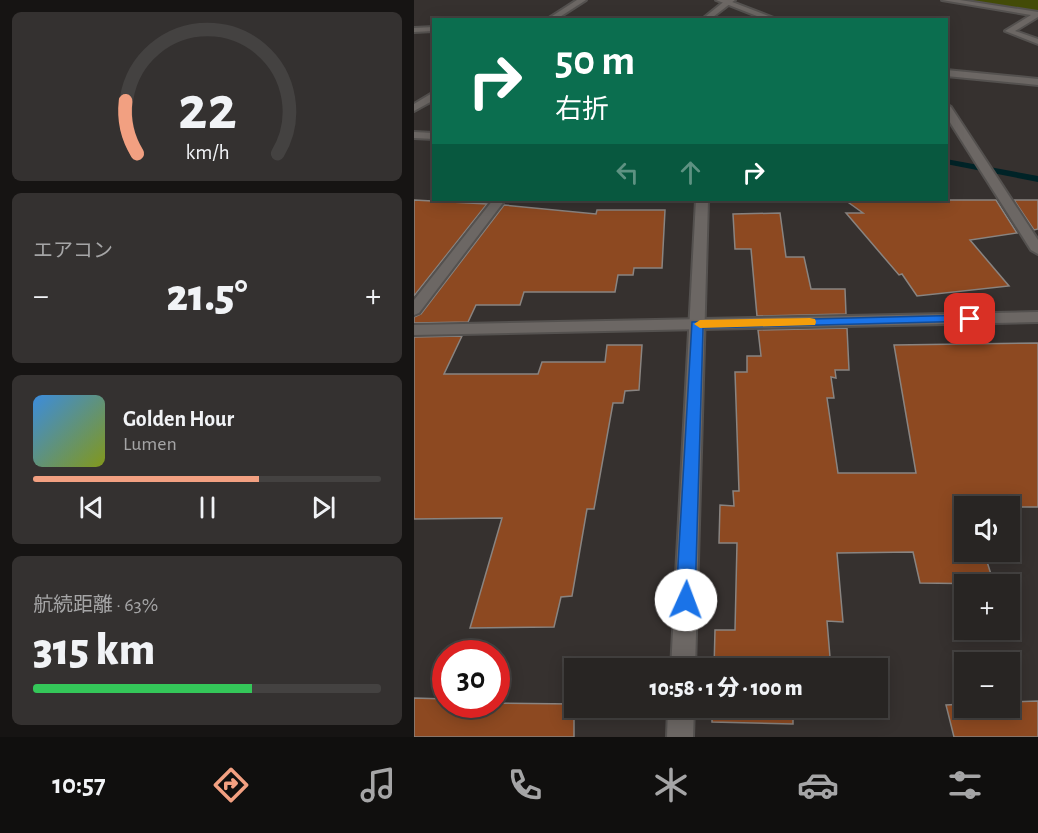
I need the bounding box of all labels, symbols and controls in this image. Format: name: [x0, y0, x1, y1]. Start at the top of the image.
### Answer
text: 50 m: [555, 40, 635, 82]
icon: right: [456, 42, 534, 120]
text: 22: [178, 78, 236, 140]
text: 右折: [555, 96, 609, 123]
text: km/h: [185, 142, 229, 163]
icon: left: [611, 156, 644, 189]
icon: ahead: [674, 156, 707, 189]
icon: right: [737, 156, 770, 189]
text: エアコン: [33, 241, 113, 261]
text: 21.5°: [166, 274, 248, 319]
text: −: [33, 280, 49, 313]
text: +: [365, 280, 381, 313]
pin: [944, 293, 995, 344]
icon: arrive: [953, 302, 986, 335]
text: Golden Hour: [123, 408, 234, 430]
text: Lumen: [123, 434, 177, 454]
icon: previous: [75, 491, 108, 524]
icon: pause: [191, 491, 224, 524]
icon: next: [307, 491, 340, 524]
map controls: [954, 496, 1020, 718]
button: sound: [954, 496, 1020, 562]
position arrow: [654, 568, 718, 632]
button: +: [954, 574, 1020, 640]
text: 航続距離 · 63%: [33, 595, 158, 615]
text: 315 km: [33, 628, 155, 673]
speed limit sign: 30: [432, 640, 510, 718]
button: −: [954, 652, 1020, 718]
text: 10:58 · 1 分 · 100 m: [649, 677, 803, 699]
icon: directions: [210, 764, 252, 806]
icon: music: [357, 764, 399, 806]
icon: phone: [504, 764, 546, 806]
icon: climate: [650, 764, 692, 806]
icon: car: [797, 764, 839, 806]
icon: filters: [944, 764, 986, 806]
text: 10:57: [52, 771, 106, 798]

